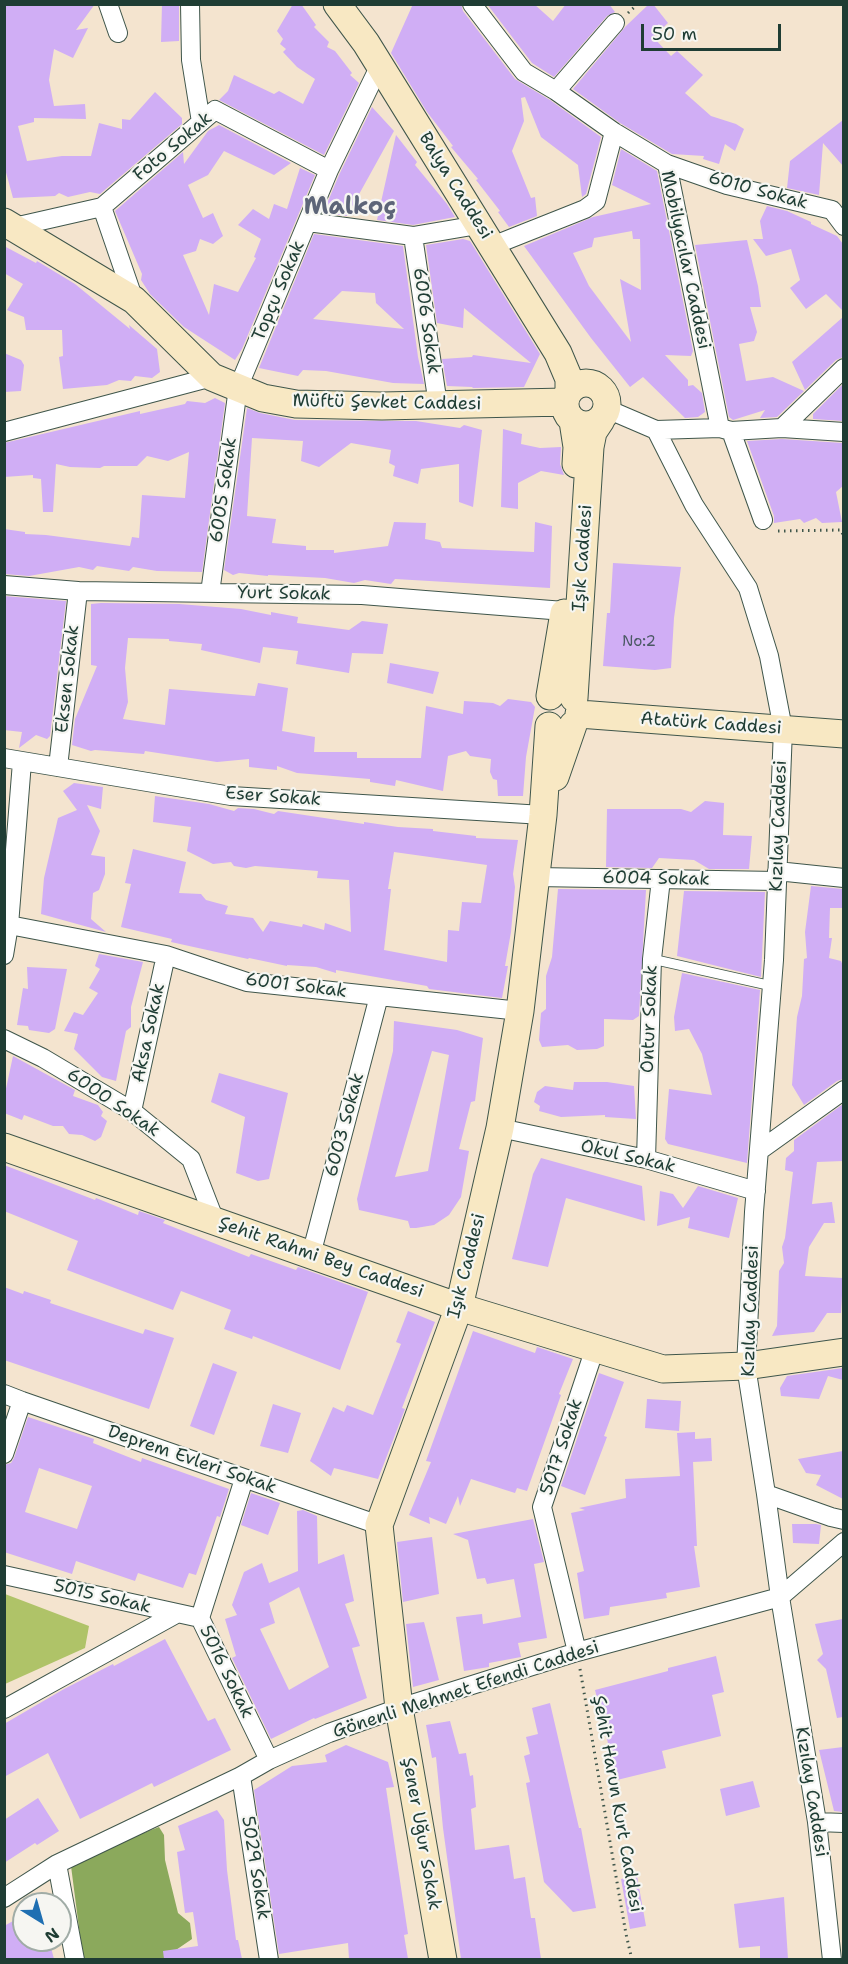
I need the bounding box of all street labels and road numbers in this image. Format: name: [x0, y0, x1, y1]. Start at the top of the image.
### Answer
street label: Foto Sokak: [129, 108, 217, 186]
street label: Balya Caddesi: [414, 129, 496, 243]
street label: 6010 Sokak: [706, 167, 810, 215]
street label: Mobilyacılar Caddesi: [656, 169, 714, 351]
street label: Topçu Sokak: [248, 238, 310, 344]
street label: 6006 Sokak: [408, 266, 444, 376]
street label: Müftü Şevket Caddesi: [292, 391, 482, 415]
street label: 6005 Sokak: [206, 436, 242, 544]
street label: Işık Caddesi: [568, 504, 598, 612]
street label: Yurt Sokak: [237, 582, 331, 606]
street label: Eksen Sokak: [52, 624, 84, 734]
street label: Atatürk Caddesi: [640, 708, 782, 740]
street label: Kızılay Caddesi: [766, 760, 792, 892]
street label: Eser Sokak: [224, 783, 322, 811]
street label: 6004 Sokak: [602, 867, 710, 891]
street label: Ontur Sokak: [637, 965, 663, 1073]
street label: 6001 Sokak: [244, 969, 348, 1003]
street label: Aksa Sokak: [128, 981, 170, 1085]
street label: 6000 Sokak: [62, 1064, 164, 1142]
street label: 6003 Sokak: [321, 1071, 369, 1179]
street label: Okul Sokak: [578, 1136, 678, 1178]
street label: Işık Caddesi: [444, 1211, 490, 1321]
street label: Şehit Rahmi Bey Caddesi: [216, 1213, 426, 1303]
street label: Kızılay Caddesi: [738, 1245, 764, 1377]
street label: 5017 Sokak: [536, 1396, 588, 1498]
street label: Deprem Evleri Sokak: [105, 1421, 279, 1499]
street label: 5015 Sokak: [51, 1575, 153, 1619]
street label: 5016 Sokak: [194, 1622, 258, 1722]
street label: Gönenli Mehmet Efendi Caddesi: [330, 1637, 602, 1743]
street label: Şehit Harun Kurt Caddesi: [587, 1694, 647, 1914]
street label: Kızılay Caddesi: [790, 1725, 832, 1859]
street label: Şener Uğur Sokak: [397, 1756, 445, 1912]
street label: 5029 Sokak: [236, 1815, 274, 1921]

